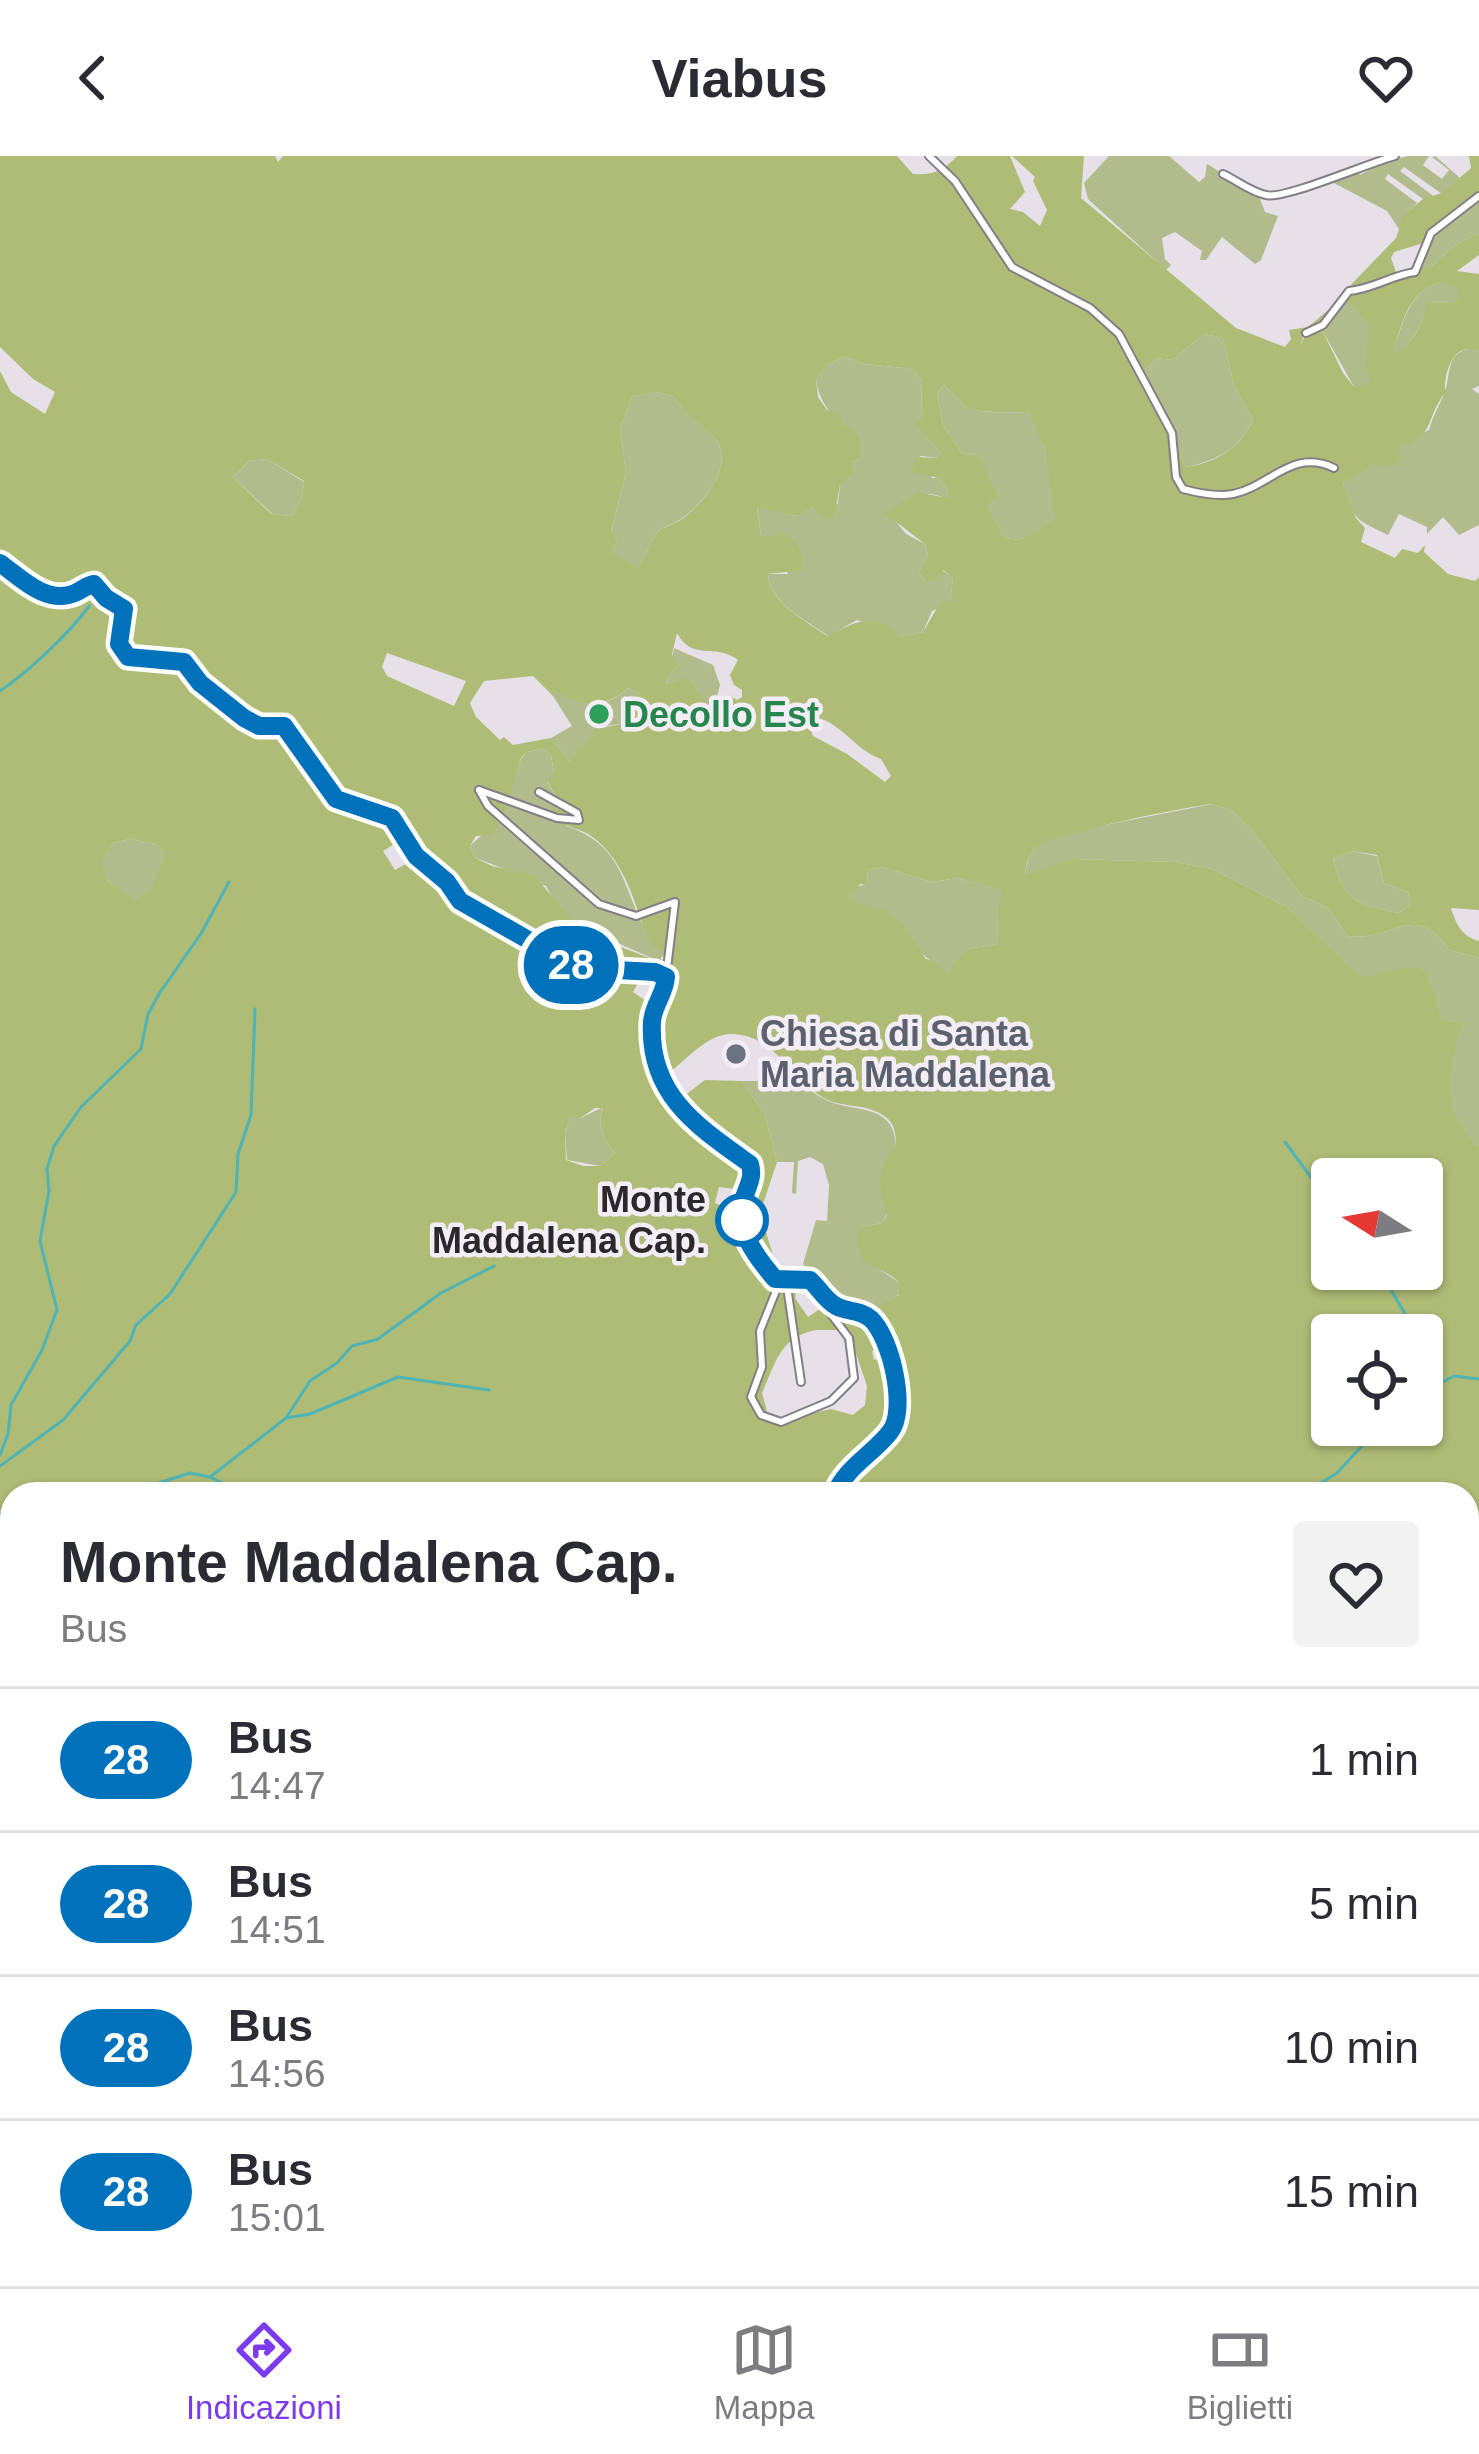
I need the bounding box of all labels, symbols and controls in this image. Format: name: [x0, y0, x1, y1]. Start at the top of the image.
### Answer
icon: back: [60, 45, 126, 111]
icon: heart: [1353, 45, 1419, 111]
text: Viabus: [651, 48, 828, 108]
place label: Decollo Est: [623, 694, 819, 735]
marker: Decollo Est: [586, 701, 612, 727]
line badge: 28: [517, 926, 625, 1004]
text: 28: [548, 941, 594, 988]
place label: Chiesa di Santa Maria Maddalena: [760, 1013, 1051, 1095]
marker: Chiesa di Santa Maria Maddalena: [723, 1041, 749, 1067]
north arrow: [1311, 1158, 1443, 1290]
map controls: [1311, 1158, 1443, 1446]
place label: Monte Maddalena Cap.: [432, 1179, 706, 1261]
marker: Monte Maddalena Cap.: [717, 1195, 767, 1245]
button: locate: [1311, 1314, 1443, 1446]
button: heart: [1293, 1521, 1419, 1647]
text: Monte Maddalena Cap.: [60, 1530, 678, 1594]
text: Bus: [60, 1607, 127, 1650]
text: Bus: [228, 1712, 313, 1763]
text: 1 min: [1309, 1734, 1419, 1785]
text: 28: [103, 1736, 149, 1783]
text: 14:47: [228, 1764, 326, 1807]
text: Bus: [228, 1856, 313, 1907]
text: 5 min: [1309, 1878, 1419, 1929]
text: 28: [103, 1880, 149, 1927]
text: 14:51: [228, 1908, 326, 1951]
text: Bus: [228, 2000, 313, 2051]
text: 10 min: [1284, 2022, 1419, 2073]
text: 28: [103, 2024, 149, 2071]
text: 14:56: [228, 2052, 326, 2095]
text: Bus: [228, 2144, 313, 2195]
text: 15 min: [1284, 2166, 1419, 2217]
text: 28: [103, 2168, 149, 2215]
text: 15:01: [228, 2196, 326, 2239]
tab: Indicazioni: [186, 2317, 342, 2427]
tab: Mappa: [714, 2317, 815, 2427]
tab: Biglietti: [1187, 2317, 1293, 2427]

